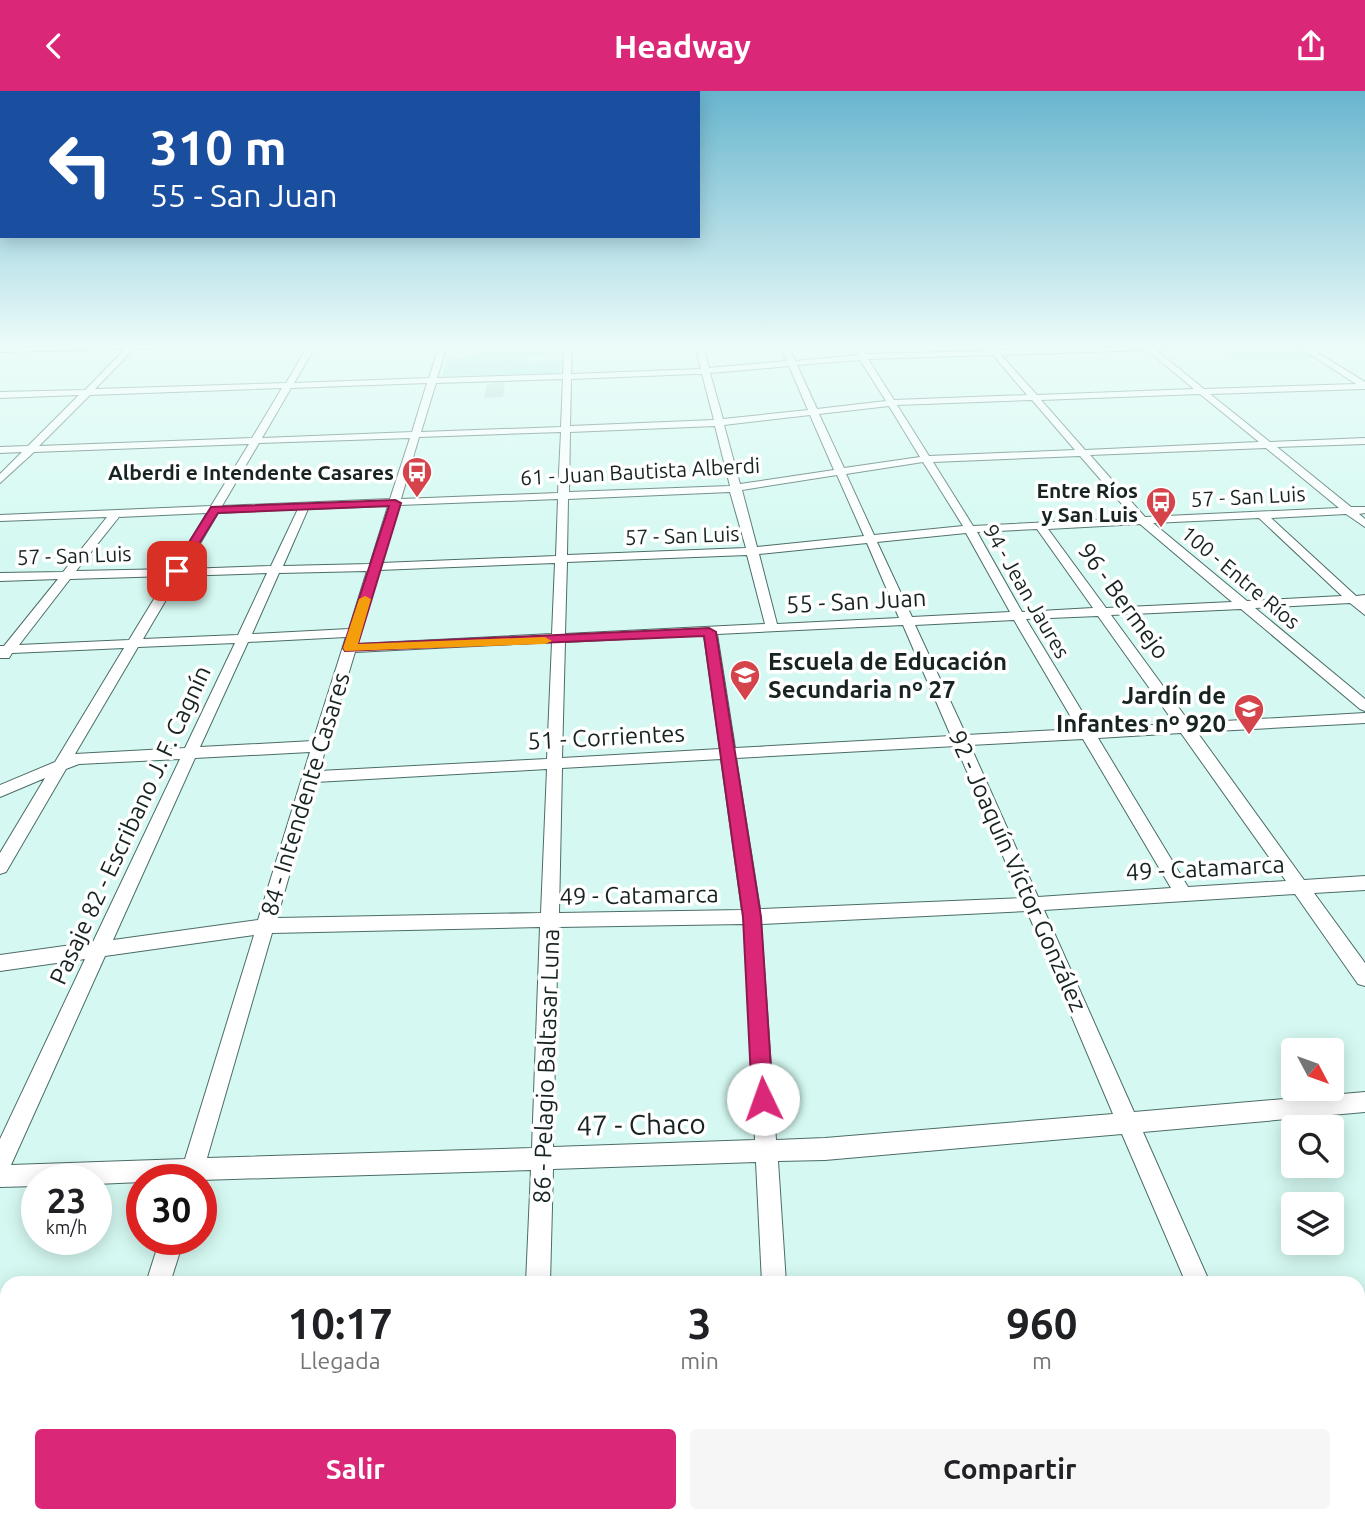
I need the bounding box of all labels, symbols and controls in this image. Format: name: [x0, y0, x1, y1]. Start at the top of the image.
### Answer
icon: back: [35, 27, 73, 65]
icon: share: [1292, 27, 1330, 65]
text: Headway: [614, 28, 751, 64]
icon: left: [35, 119, 126, 210]
text: 310 m: [150, 119, 287, 174]
text: 55 - San Juan: [150, 177, 338, 213]
street label: 61 - Juan Bautista Alberdi: [520, 453, 760, 489]
bus stop icon: Alberdi e Intendente Casares: [400, 455, 434, 499]
place label: Alberdi e Intendente Casares: [108, 460, 394, 484]
place label: Entre Ríos y San Luis: [1036, 478, 1138, 526]
street label: 57 - San Luis: [1190, 481, 1306, 511]
bus stop icon: Entre Ríos y San Luis: [1144, 485, 1178, 529]
street label: 94 - Jean Jaures: [979, 520, 1075, 662]
street label: 100 - Entre Ríos: [1177, 520, 1305, 634]
street label: 57 - San Luis: [624, 521, 740, 549]
street label: 96 - Bermejo: [1073, 538, 1175, 664]
street label: 57 - San Luis: [16, 541, 132, 569]
pin: [147, 541, 207, 601]
icon: arrive: [158, 552, 196, 590]
street label: 55 - San Juan: [785, 584, 927, 618]
place label: Escuela de Educación Secundaria nº 27: [768, 648, 1007, 703]
school or university icon: Escuela de Educación Secundaria nº 27: [728, 658, 762, 702]
street label: Pasaje 82 - Escribano J. F. Cagnín: [44, 661, 216, 989]
street label: 84 - Intendente Casares: [255, 669, 355, 919]
place label: Jardín de Infantes nº 920: [1056, 682, 1226, 737]
school or university icon: Jardín de Infantes nº 920: [1232, 692, 1266, 736]
street label: 51 - Corrientes: [527, 719, 685, 755]
street label: 92 - Joaquín Víctor González: [944, 726, 1092, 1016]
street label: 49 - Catamarca: [1125, 850, 1285, 886]
street label: 49 - Catamarca: [559, 880, 719, 910]
street label: 86 - Pelagio Baltasar Luna: [528, 928, 564, 1204]
north arrow: [1281, 1038, 1344, 1101]
map controls: [1281, 1038, 1344, 1255]
position arrow: [726, 1062, 800, 1136]
street label: 47 - Chaco: [576, 1107, 706, 1141]
button: search: [1281, 1115, 1344, 1178]
speed limit sign: 30: [126, 1164, 217, 1255]
text: 23: [47, 1180, 86, 1220]
button: layers: [1281, 1192, 1344, 1255]
text: km/h: [46, 1217, 87, 1237]
text: 10:17: [288, 1300, 393, 1347]
text: 3: [688, 1300, 711, 1347]
text: 960: [1006, 1300, 1077, 1347]
text: Llegada: [300, 1348, 380, 1373]
text: min: [680, 1348, 719, 1373]
text: m: [1032, 1348, 1052, 1373]
button: Salir: [35, 1429, 676, 1509]
button: Compartir: [690, 1429, 1330, 1509]

